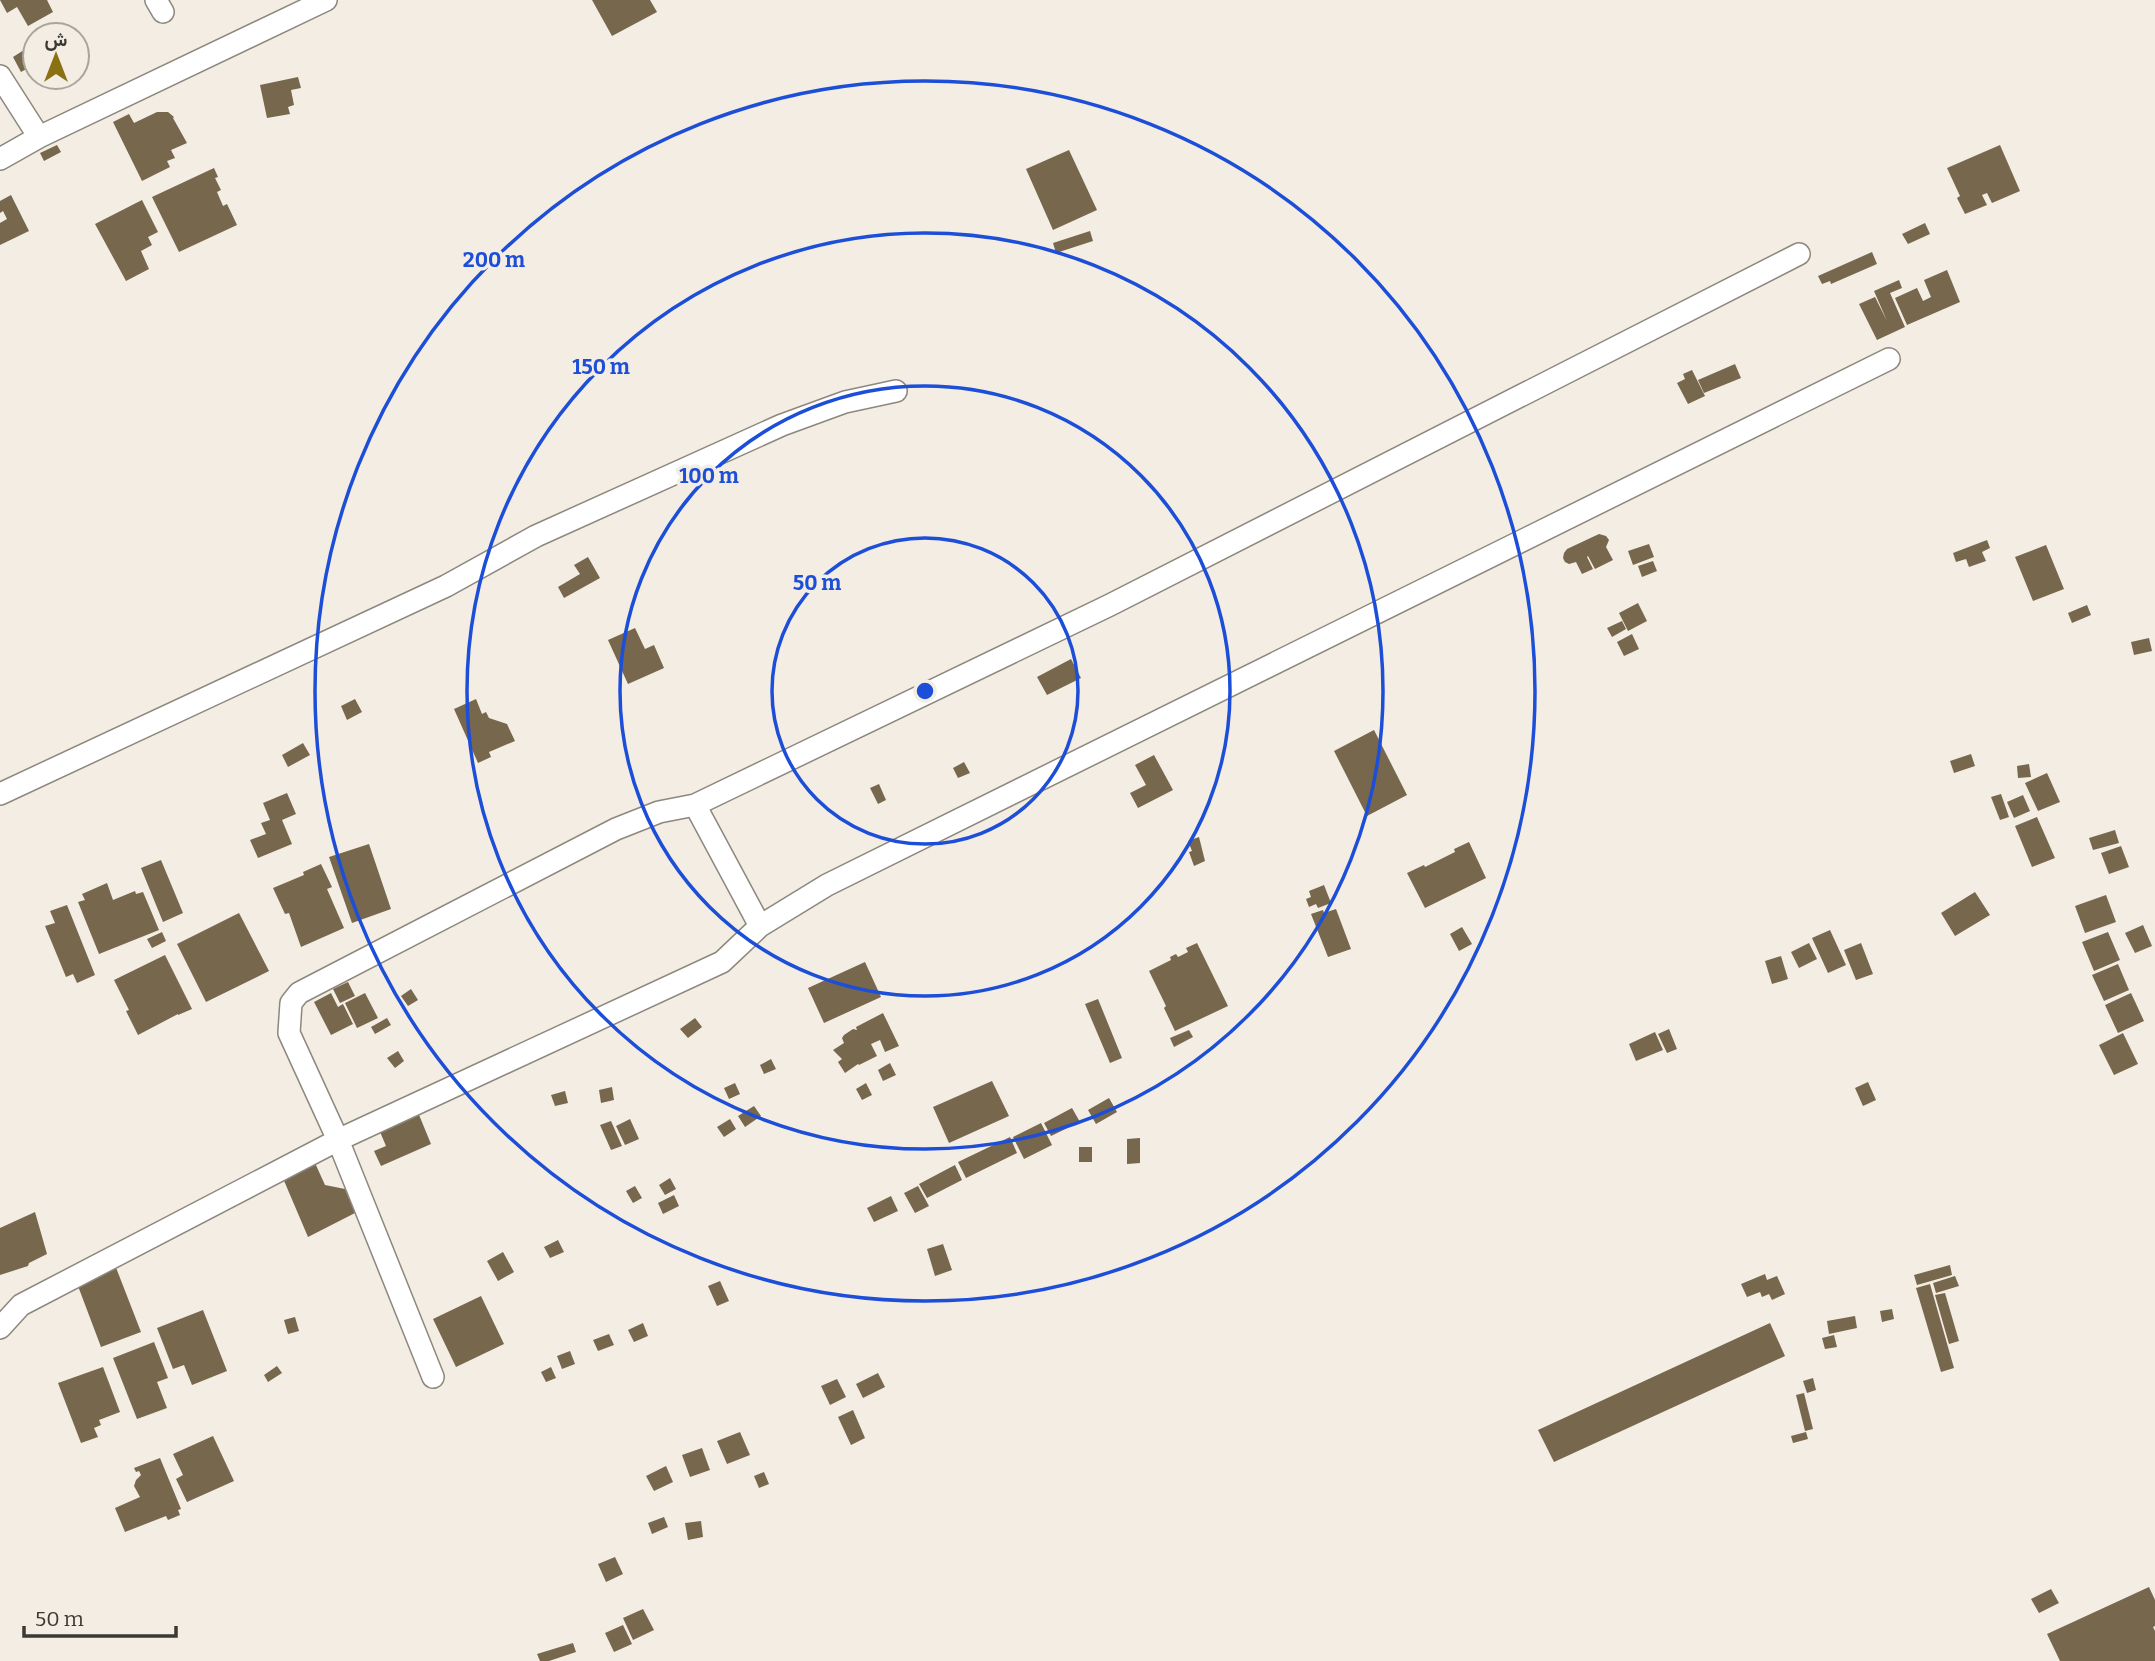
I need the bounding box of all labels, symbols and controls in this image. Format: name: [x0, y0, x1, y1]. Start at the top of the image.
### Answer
north arrow: [21, 21, 91, 91]
text: ش: [45, 28, 68, 51]
text: 200 m: [463, 247, 525, 273]
text: 150 m: [572, 354, 630, 380]
text: 100 m: [679, 463, 739, 489]
text: 50 m: [793, 570, 841, 596]
centre of rings: [913, 679, 937, 703]
scale bar: [24, 1594, 177, 1638]
text: 50 m: [35, 1606, 84, 1632]

